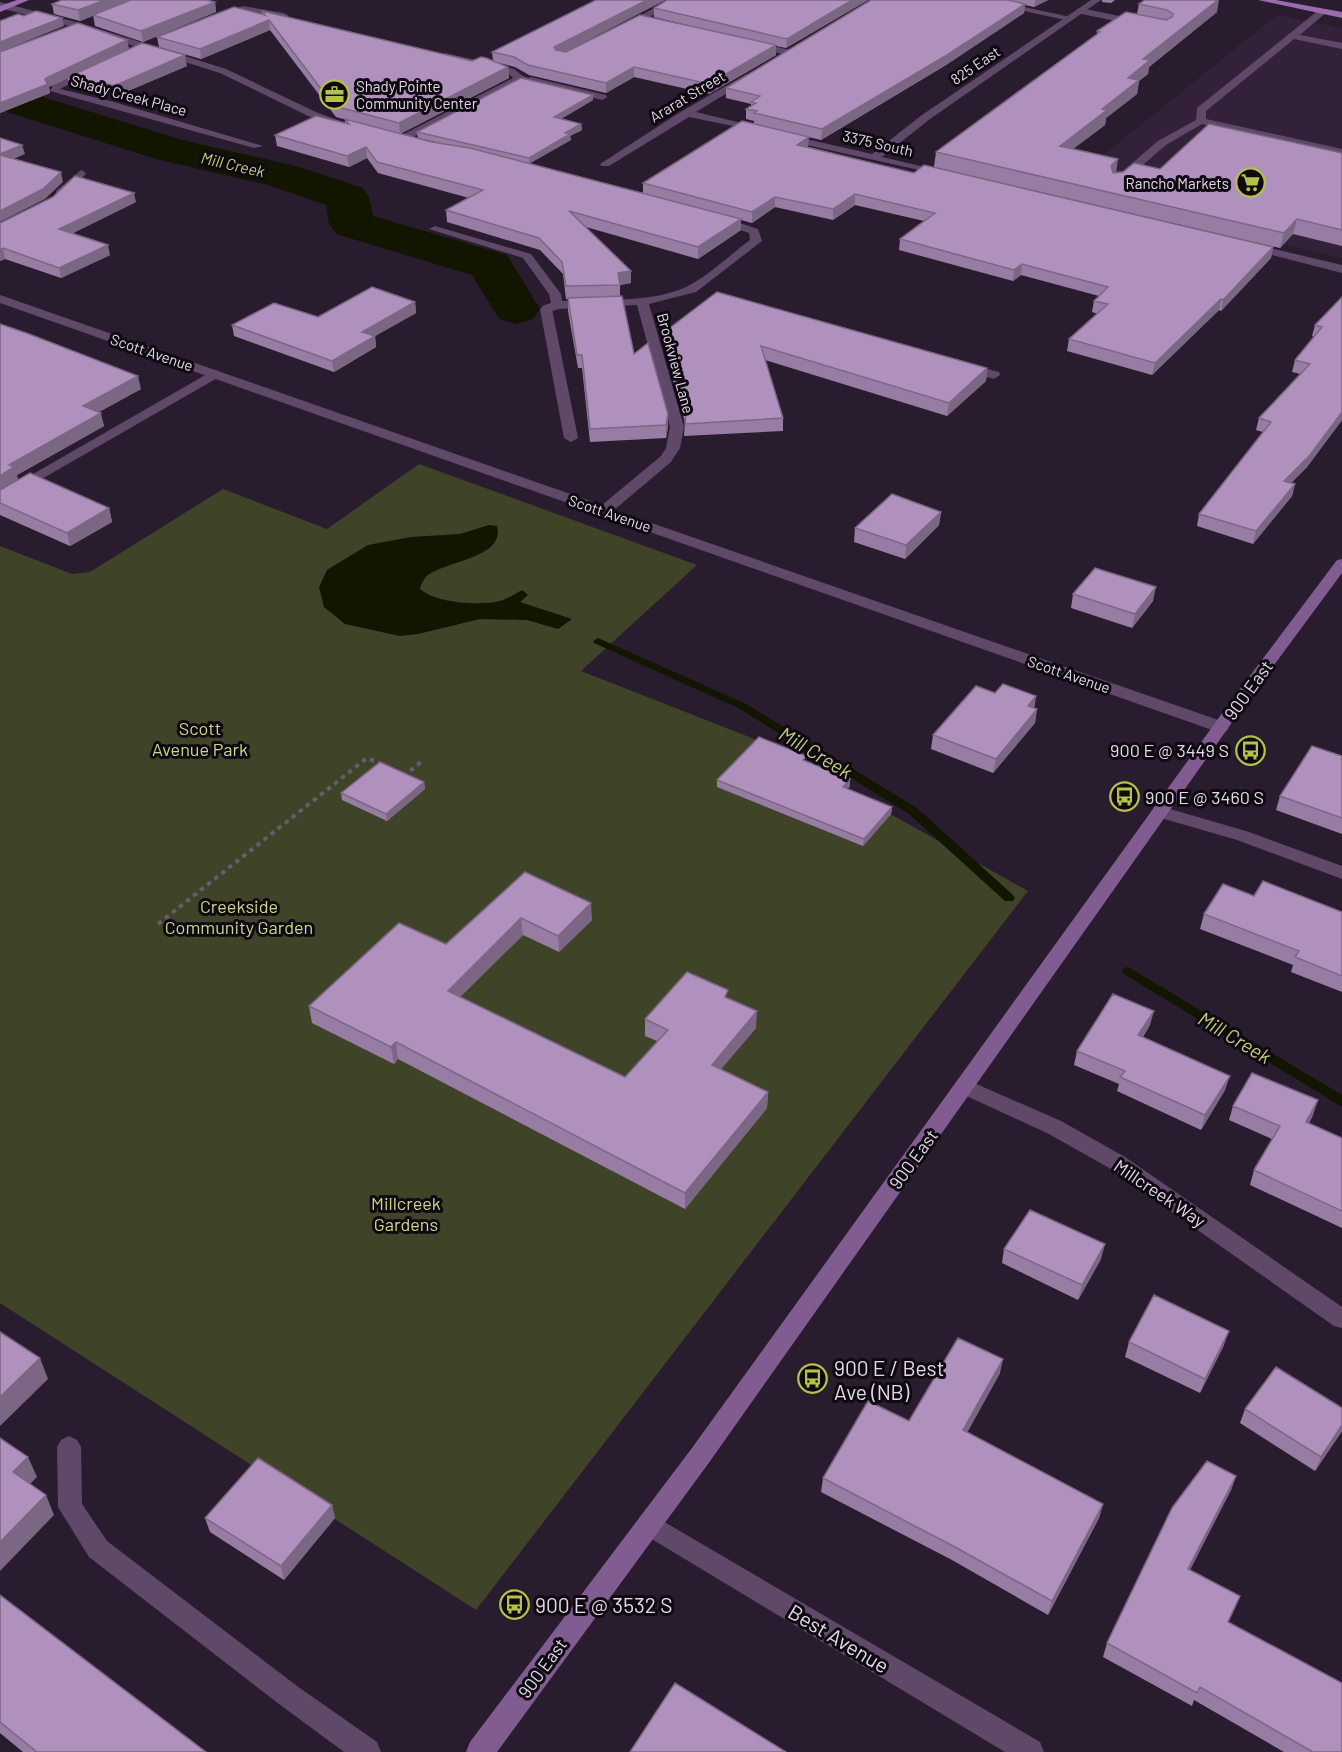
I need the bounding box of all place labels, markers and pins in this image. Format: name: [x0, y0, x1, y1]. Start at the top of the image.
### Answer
place label: Shady Pointe Community Center: [356, 77, 478, 112]
office icon: Shady Pointe Community Center: [319, 79, 351, 111]
supermarket icon: Rancho Markets: [1234, 167, 1266, 199]
place label: Rancho Markets: [1126, 174, 1229, 192]
bus stop icon: 900 E @ 3449 S: [1234, 734, 1266, 766]
place label: 900 E @ 3449 S: [1110, 739, 1229, 761]
bus stop icon: 900 E @ 3460 S: [1108, 781, 1140, 813]
place label: 900 E @ 3460 S: [1145, 786, 1264, 808]
place label: 900 E / Best Ave (NB): [834, 1355, 944, 1404]
bus stop icon: 900 E / Best Ave (NB): [797, 1363, 829, 1395]
bus stop icon: 900 E @ 3532 S: [498, 1588, 530, 1620]
place label: 900 E @ 3532 S: [535, 1592, 673, 1617]

